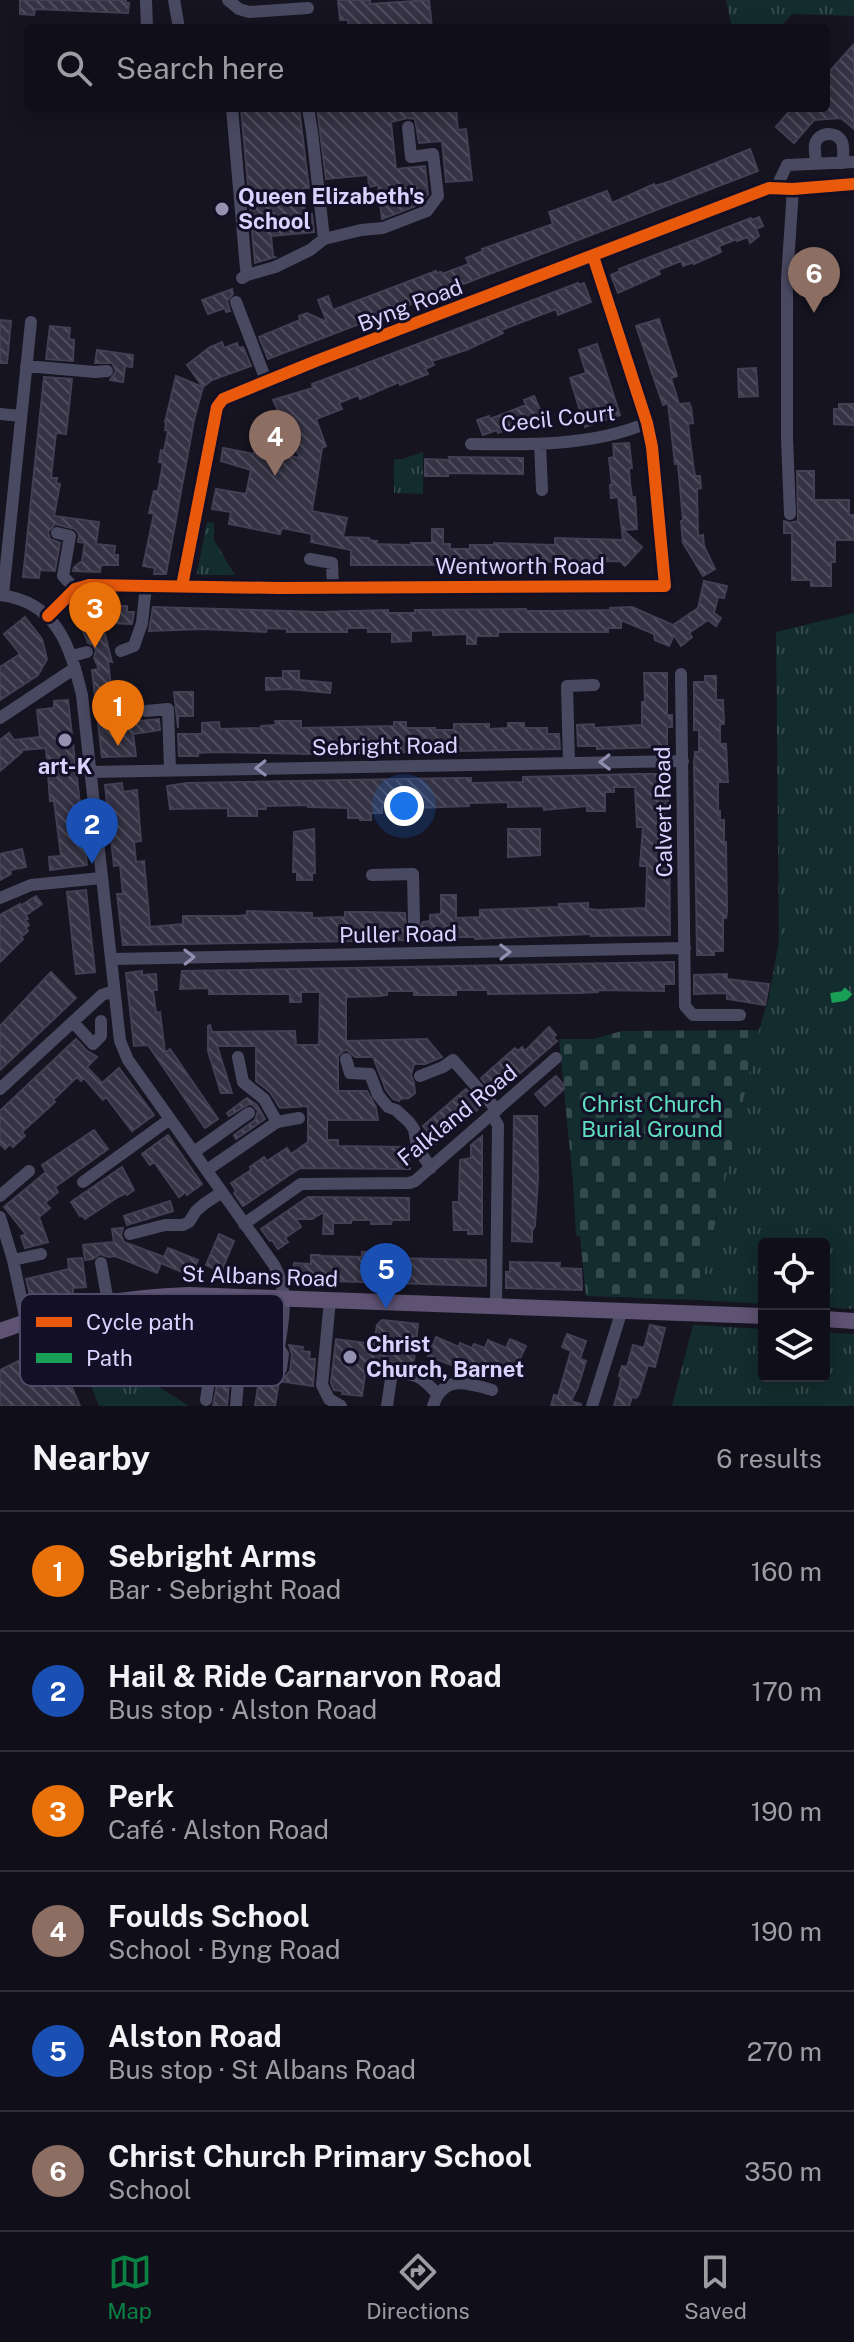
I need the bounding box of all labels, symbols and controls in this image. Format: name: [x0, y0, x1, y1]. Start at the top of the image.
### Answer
search box: [24, 24, 830, 112]
icon: search: [52, 46, 96, 90]
text: Search here: [116, 50, 284, 86]
place label: Queen Elizabeth's School: [238, 183, 425, 234]
marker: Queen Elizabeth's School: [213, 200, 231, 218]
pin: 6: [788, 247, 840, 313]
street label: Byng Road: [354, 273, 466, 337]
street label: Cecil Court: [500, 399, 616, 437]
pin: 4: [249, 410, 301, 476]
street label: Wentworth Road: [435, 553, 605, 579]
pin: 3: [69, 582, 121, 648]
pin: 1: [92, 680, 144, 746]
marker: art-K: [56, 731, 74, 749]
street label: Sebright Road: [312, 732, 458, 760]
street label: Calvert Road: [649, 746, 677, 878]
place label: art-K: [38, 753, 93, 779]
one-way arrow: [598, 753, 611, 771]
one-way arrow: [254, 760, 267, 777]
your location: [384, 786, 424, 826]
pin: 2: [66, 798, 118, 864]
street label: Puller Road: [339, 920, 457, 948]
one-way arrow: [499, 943, 512, 960]
one-way arrow: [183, 948, 196, 966]
street label: Falkland Road: [392, 1059, 522, 1171]
park label: Christ Church Burial Ground: [581, 1091, 723, 1142]
map controls: [758, 1238, 830, 1382]
button: locate: [758, 1238, 830, 1310]
pin: 5: [360, 1243, 412, 1309]
street label: St Albans Road: [181, 1260, 339, 1292]
legend: [20, 1294, 284, 1386]
text: Cycle path: [86, 1309, 194, 1335]
button: layers: [758, 1310, 830, 1382]
place label: Christ Church, Barnet: [366, 1331, 524, 1382]
text: Path: [86, 1345, 133, 1371]
marker: Christ Church, Barnet: [341, 1348, 359, 1366]
text: Nearby: [32, 1438, 150, 1478]
text: 6 results: [716, 1443, 822, 1474]
text: Sebright Arms: [108, 1538, 316, 1574]
text: 1: [52, 1556, 64, 1587]
text: 160 m: [751, 1556, 822, 1587]
text: Bar · Sebright Road: [108, 1574, 341, 1605]
text: Hail & Ride Carnarvon Road: [108, 1658, 502, 1694]
text: 2: [50, 1676, 66, 1707]
text: 170 m: [752, 1676, 822, 1707]
text: Bus stop · Alston Road: [108, 1694, 377, 1725]
text: Perk: [108, 1778, 174, 1814]
text: 3: [49, 1796, 67, 1827]
text: 190 m: [751, 1796, 822, 1827]
text: Café · Alston Road: [108, 1814, 329, 1845]
text: Foulds School: [108, 1898, 310, 1934]
text: 4: [49, 1916, 67, 1947]
text: 190 m: [751, 1916, 822, 1947]
text: School · Byng Road: [108, 1934, 340, 1965]
text: Alston Road: [108, 2018, 282, 2054]
text: 5: [49, 2036, 67, 2067]
text: 270 m: [747, 2036, 822, 2067]
text: Bus stop · St Albans Road: [108, 2054, 416, 2085]
text: Christ Church Primary School: [108, 2138, 532, 2174]
text: 6: [49, 2156, 67, 2187]
text: 350 m: [744, 2156, 822, 2187]
text: School: [108, 2174, 192, 2205]
tab: Map: [107, 2250, 152, 2324]
tab: Directions: [366, 2250, 470, 2324]
tab: Saved: [684, 2250, 747, 2324]

